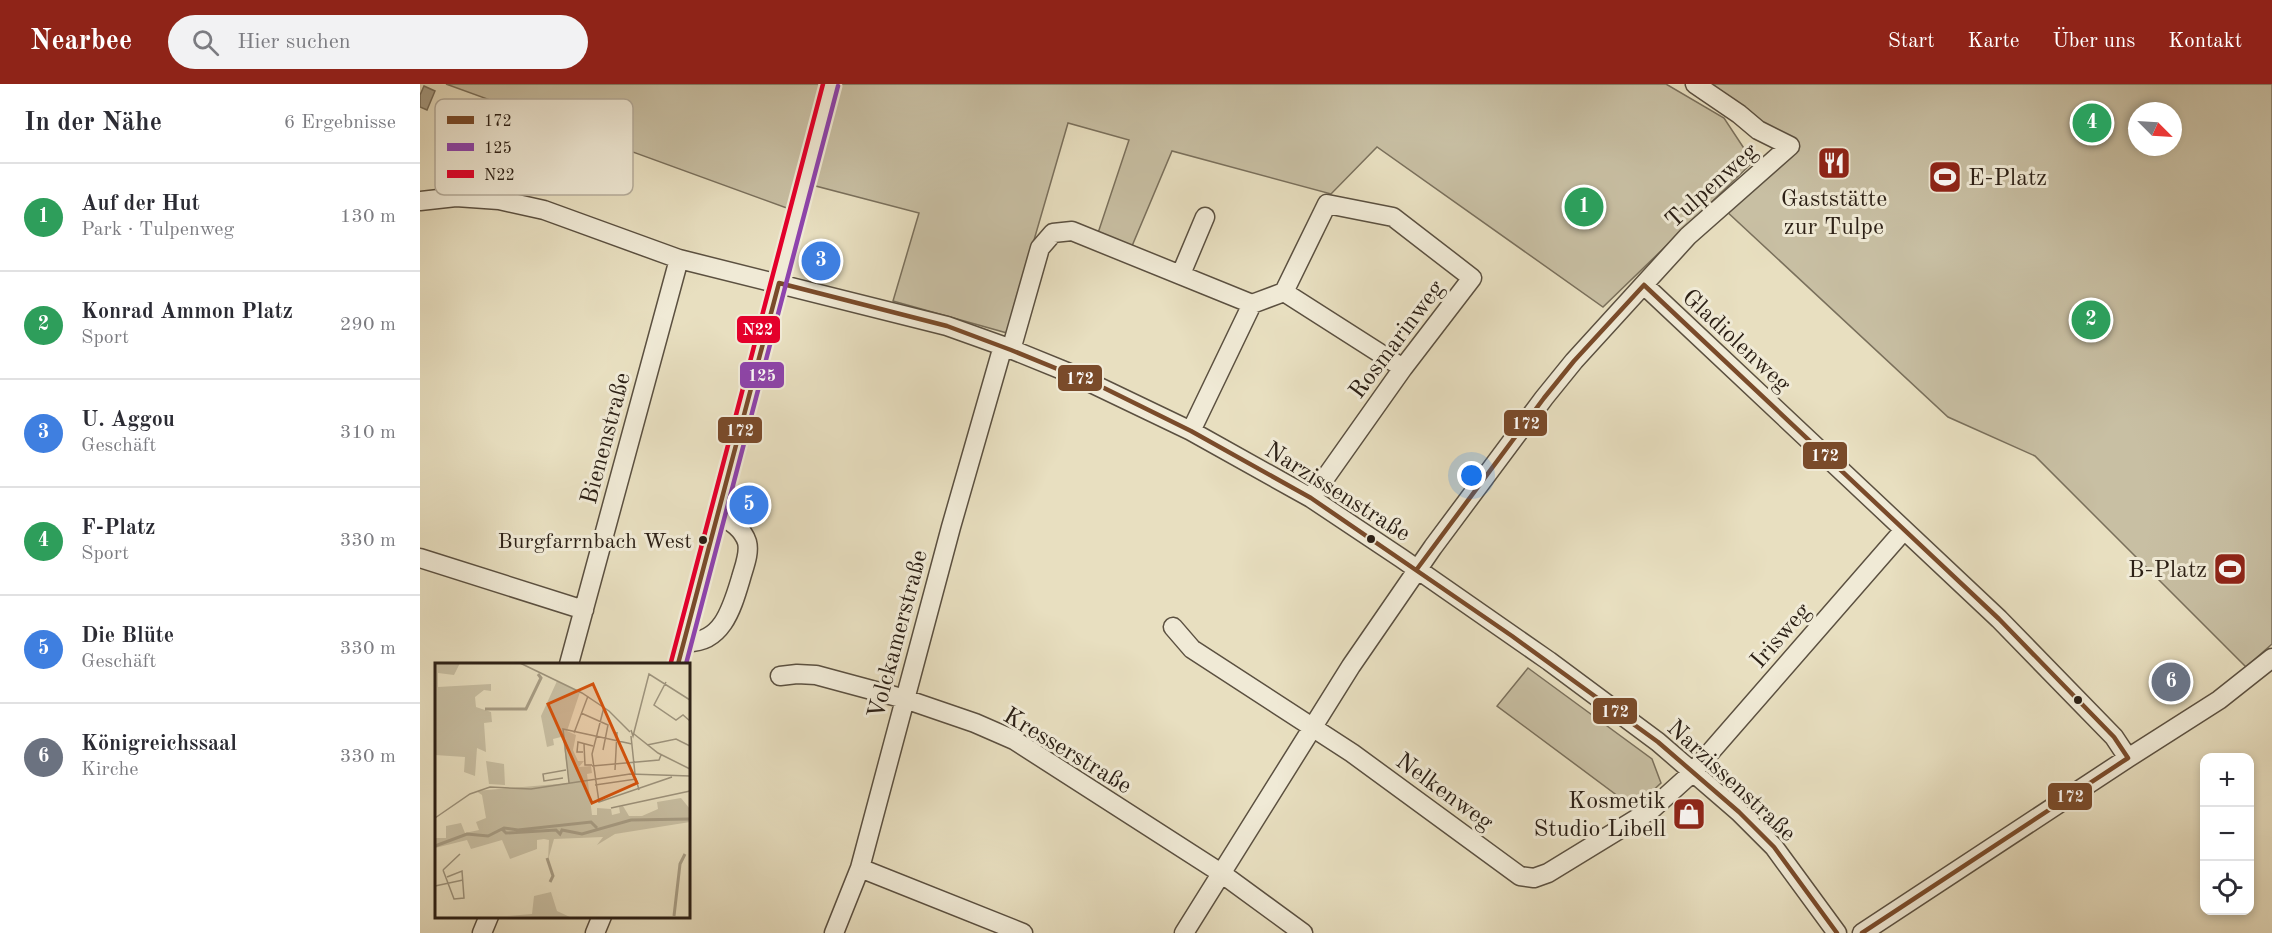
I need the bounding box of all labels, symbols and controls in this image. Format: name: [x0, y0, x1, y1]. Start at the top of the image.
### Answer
search box: [168, 15, 588, 69]
icon: search: [189, 26, 222, 59]
text: Nearbee: [30, 28, 132, 56]
text: Hier suchen: [237, 31, 351, 53]
text: Start: [1888, 31, 1935, 52]
text: Karte: [1968, 31, 2019, 52]
text: Über uns: [2052, 31, 2135, 52]
text: Kontakt: [2168, 31, 2242, 52]
legend: [435, 99, 633, 195]
pin: 4: [2072, 100, 2112, 146]
north arrow: [2128, 102, 2182, 156]
text: In der Nähe: [24, 110, 162, 136]
text: 6 Ergebnisse: [284, 113, 396, 133]
text: 172: [484, 114, 512, 130]
street label: Tulpenweg: [1662, 139, 1763, 234]
text: 125: [484, 141, 512, 157]
restaurant icon: Gaststätte zur Tulpe: [1816, 145, 1852, 181]
sports icon: E-Platz: [1927, 159, 1963, 195]
place label: E-Platz: [1968, 167, 2047, 191]
text: N22: [484, 168, 515, 184]
pin: 1: [1564, 184, 1604, 230]
place label: Gaststätte zur Tulpe: [1781, 188, 1887, 240]
text: Auf der Hut: [81, 193, 200, 215]
text: 1: [38, 207, 49, 227]
text: 130 m: [340, 207, 396, 227]
text: Park · Tulpenweg: [81, 220, 234, 240]
pin: 3: [802, 238, 840, 284]
street label: Rosmarinweg: [1346, 277, 1450, 404]
street label: Gladiolenweg: [1677, 285, 1794, 397]
pin: 2: [2072, 298, 2110, 342]
text: Konrad Ammon Platz: [81, 301, 293, 323]
text: 2: [38, 315, 49, 335]
text: 290 m: [340, 315, 396, 335]
line badge: N22: [736, 315, 781, 344]
text: N22: [743, 323, 773, 339]
text: Sport: [81, 328, 129, 348]
line badge: 125: [739, 361, 785, 389]
line badge: 172: [1057, 364, 1103, 392]
text: 125: [748, 369, 776, 385]
street label: Bienenstraße: [578, 370, 636, 507]
text: 172: [1066, 372, 1094, 388]
text: U. Aggou: [81, 409, 175, 431]
line badge: 172: [1503, 409, 1548, 437]
line badge: 172: [717, 416, 763, 444]
text: 172: [1512, 417, 1540, 433]
text: 3: [38, 423, 49, 443]
text: 310 m: [340, 423, 396, 443]
text: 172: [726, 424, 754, 440]
text: Geschäft: [81, 436, 156, 456]
street label: Narzissenstraße: [1260, 438, 1414, 547]
line badge: 172: [1802, 441, 1848, 470]
text: 172: [1811, 449, 1839, 465]
your location: [1457, 461, 1486, 490]
pin: 5: [730, 482, 768, 528]
text: F-Platz: [81, 517, 155, 539]
text: 4: [38, 531, 49, 551]
text: 330 m: [340, 531, 396, 551]
place label: Burgfarrnbach West: [498, 531, 692, 553]
unlabelled marker: [1365, 533, 1377, 545]
marker: Burgfarrnbach West: [697, 534, 709, 546]
text: Sport: [81, 544, 129, 564]
street label: Volckamerstraße: [865, 548, 933, 721]
sports icon: B-Platz: [2212, 551, 2248, 587]
place label: B-Platz: [2128, 559, 2207, 583]
street label: Irisweg: [1747, 599, 1816, 673]
text: Die Blüte: [81, 625, 174, 647]
text: 5: [38, 639, 49, 659]
text: 330 m: [340, 639, 396, 659]
text: Geschäft: [81, 652, 156, 672]
pin: 6: [2152, 660, 2190, 704]
inset map: [435, 663, 690, 918]
unlabelled marker: [2072, 694, 2084, 706]
line badge: 172: [1592, 697, 1638, 725]
street label: Kresserstraße: [999, 704, 1135, 799]
text: 172: [1601, 705, 1629, 721]
street label: Narzissenstraße: [1662, 716, 1800, 847]
text: Königreichssaal: [81, 733, 237, 755]
text: 6: [38, 747, 49, 767]
text: 330 m: [340, 747, 396, 767]
street label: Nelkenweg: [1391, 749, 1497, 836]
map controls: [2200, 753, 2254, 915]
button: +: [2200, 753, 2254, 807]
text: Kirche: [81, 760, 139, 780]
line badge: 172: [2047, 782, 2093, 811]
place label: Kosmetik Studio Libell: [1533, 790, 1666, 842]
text: 172: [2056, 790, 2084, 806]
shop icon: Kosmetik Studio Libell: [1671, 796, 1707, 832]
button: −: [2200, 807, 2254, 861]
button: locate: [2200, 861, 2254, 915]

